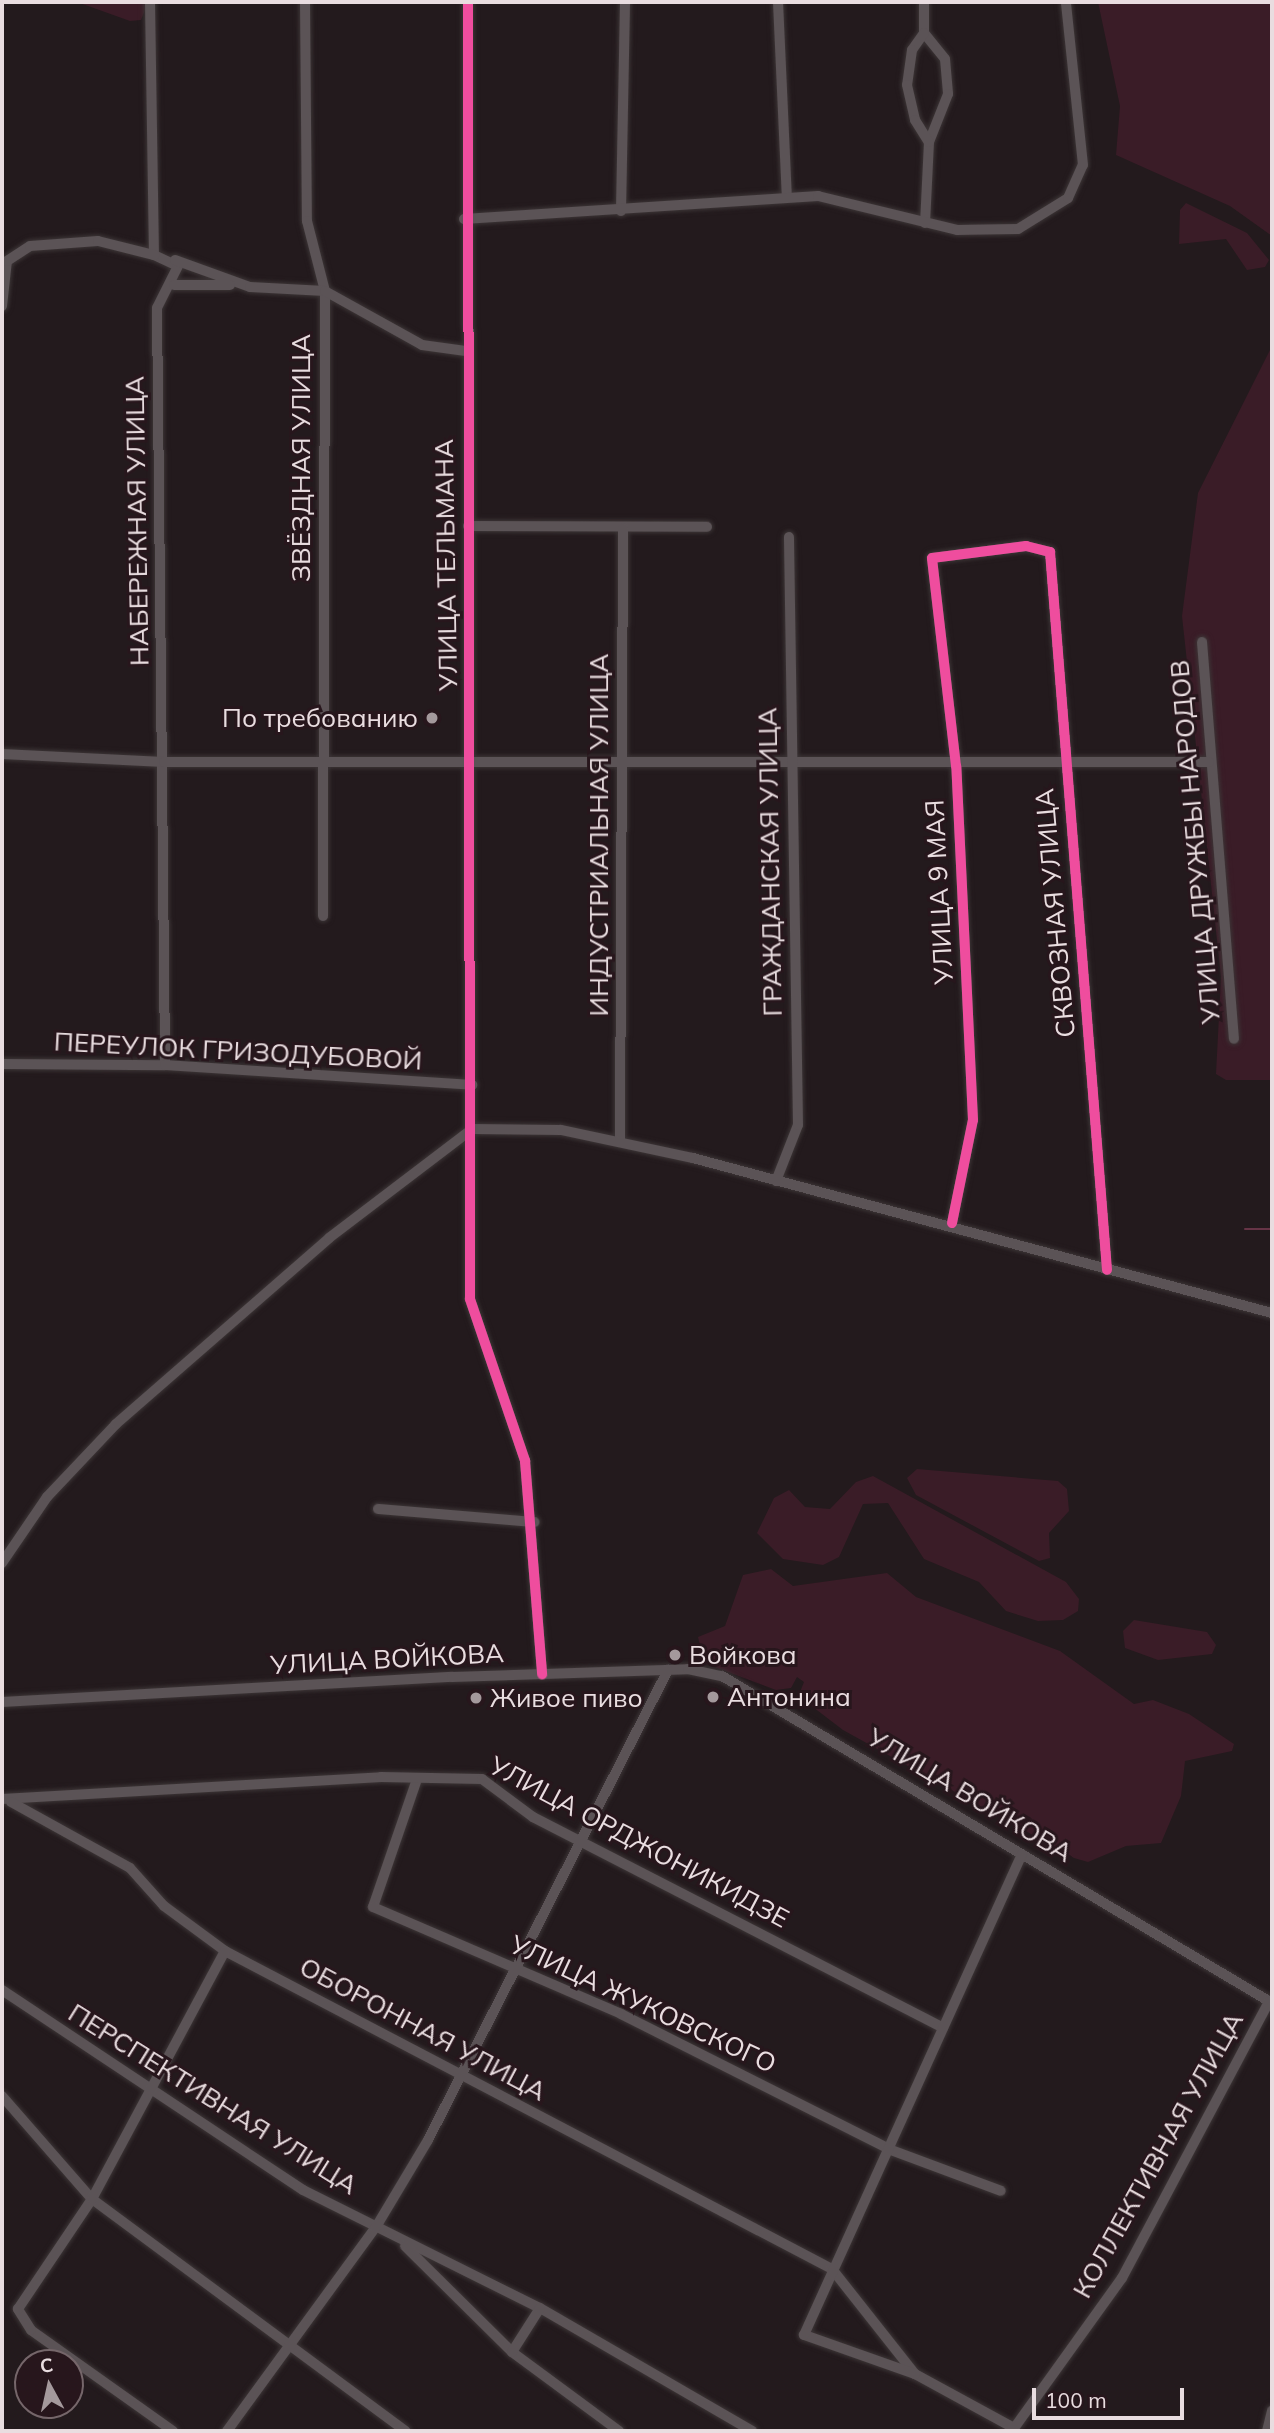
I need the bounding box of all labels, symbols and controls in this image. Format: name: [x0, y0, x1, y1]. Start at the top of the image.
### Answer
street label: ЗВЁЗДНАЯ УЛИЦА: [285, 334, 317, 582]
street label: НАБЕРЕЖНАЯ УЛИЦА: [119, 376, 155, 666]
street label: УЛИЦА ТЕЛЬМАНА: [428, 439, 464, 691]
street label: ИНДУСТРИАЛЬНАЯ УЛИЦА: [583, 654, 615, 1016]
street label: УЛИЦА ДРУЖБЫ НАРОДОВ: [1164, 659, 1226, 1025]
place label: По требованию: [222, 702, 418, 734]
street label: ГРАЖДАНСКАЯ УЛИЦА: [752, 707, 788, 1017]
marker: По требованию: [424, 710, 440, 726]
street label: СКВОЗНАЯ УЛИЦА: [1029, 787, 1081, 1039]
street label: УЛИЦА 9 МАЯ: [919, 799, 959, 985]
street label: ПЕРЕУЛОК ГРИЗОДУБОВОЙ: [53, 1026, 423, 1076]
street label: УЛИЦА ВОЙКОВА: [269, 1637, 505, 1681]
place label: Войкова: [689, 1639, 797, 1671]
marker: Войкова: [667, 1647, 683, 1663]
place label: Антонина: [727, 1681, 851, 1713]
place label: Живое пиво: [490, 1682, 643, 1714]
marker: Антонина: [705, 1689, 721, 1705]
marker: Живое пиво: [468, 1690, 484, 1706]
street label: УЛИЦА ВОЙКОВА: [862, 1721, 1078, 1869]
street label: УЛИЦА ОРДЖОНИКИДЗЕ: [484, 1750, 794, 1934]
street label: УЛИЦА ЖУКОВСКОГО: [505, 1929, 781, 2079]
street label: ОБОРОННАЯ УЛИЦА: [294, 1951, 552, 2107]
street label: ПЕРСПЕКТИВНАЯ УЛИЦА: [63, 1997, 363, 2201]
street label: КОЛЛЕКТИВНАЯ УЛИЦА: [1066, 2007, 1250, 2303]
north arrow: [14, 2349, 84, 2419]
text: С: [38, 2352, 54, 2378]
scale bar: [1036, 2374, 1188, 2418]
text: 100 m: [1045, 2387, 1107, 2413]

